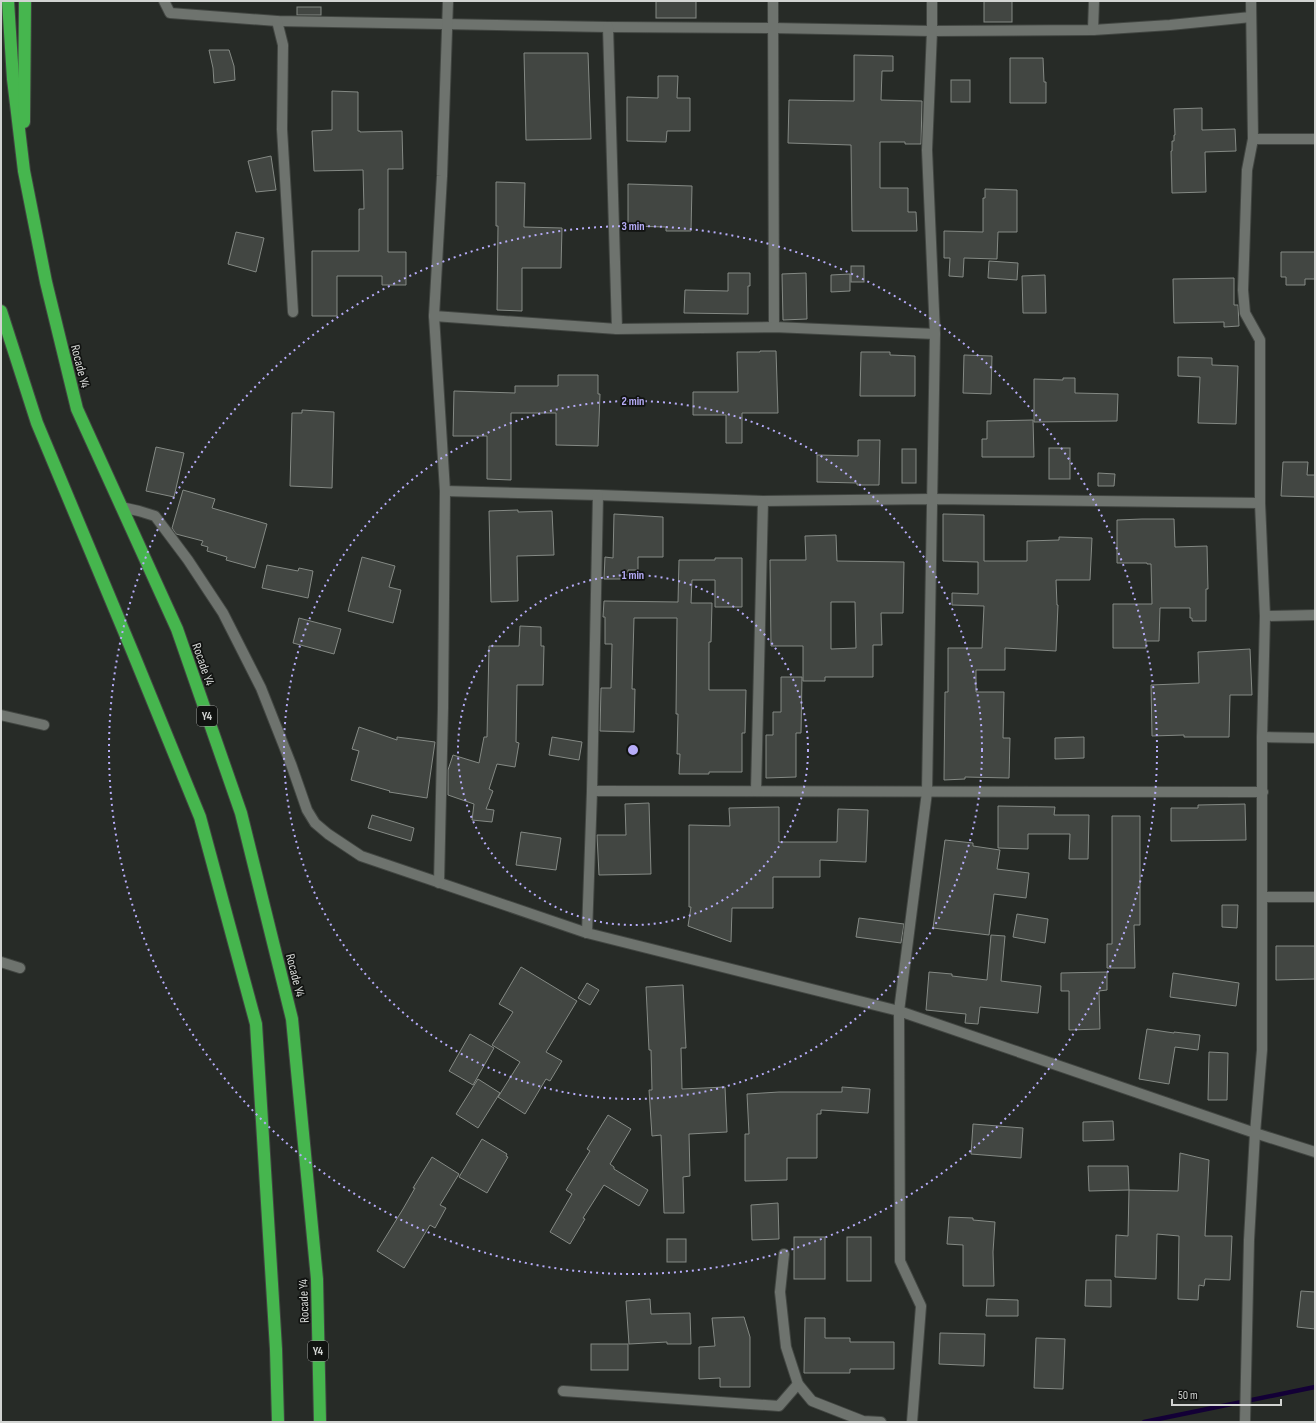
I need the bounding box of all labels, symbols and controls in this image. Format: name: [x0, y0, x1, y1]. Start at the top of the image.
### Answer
text: 3 min: [622, 219, 644, 234]
street label: Rocade Y4: [67, 343, 93, 390]
text: 2 min: [622, 394, 644, 409]
text: 1 min: [622, 568, 644, 583]
street label: Rocade Y4: [188, 641, 218, 688]
road number: Y4: [197, 706, 217, 726]
centre of rings: [626, 743, 640, 757]
street label: Rocade Y4: [282, 952, 308, 999]
street label: Rocade Y4: [295, 1278, 313, 1323]
road number: Y4: [308, 1341, 328, 1361]
scale bar: [1172, 1381, 1281, 1407]
text: 50 m: [1178, 1388, 1198, 1403]

